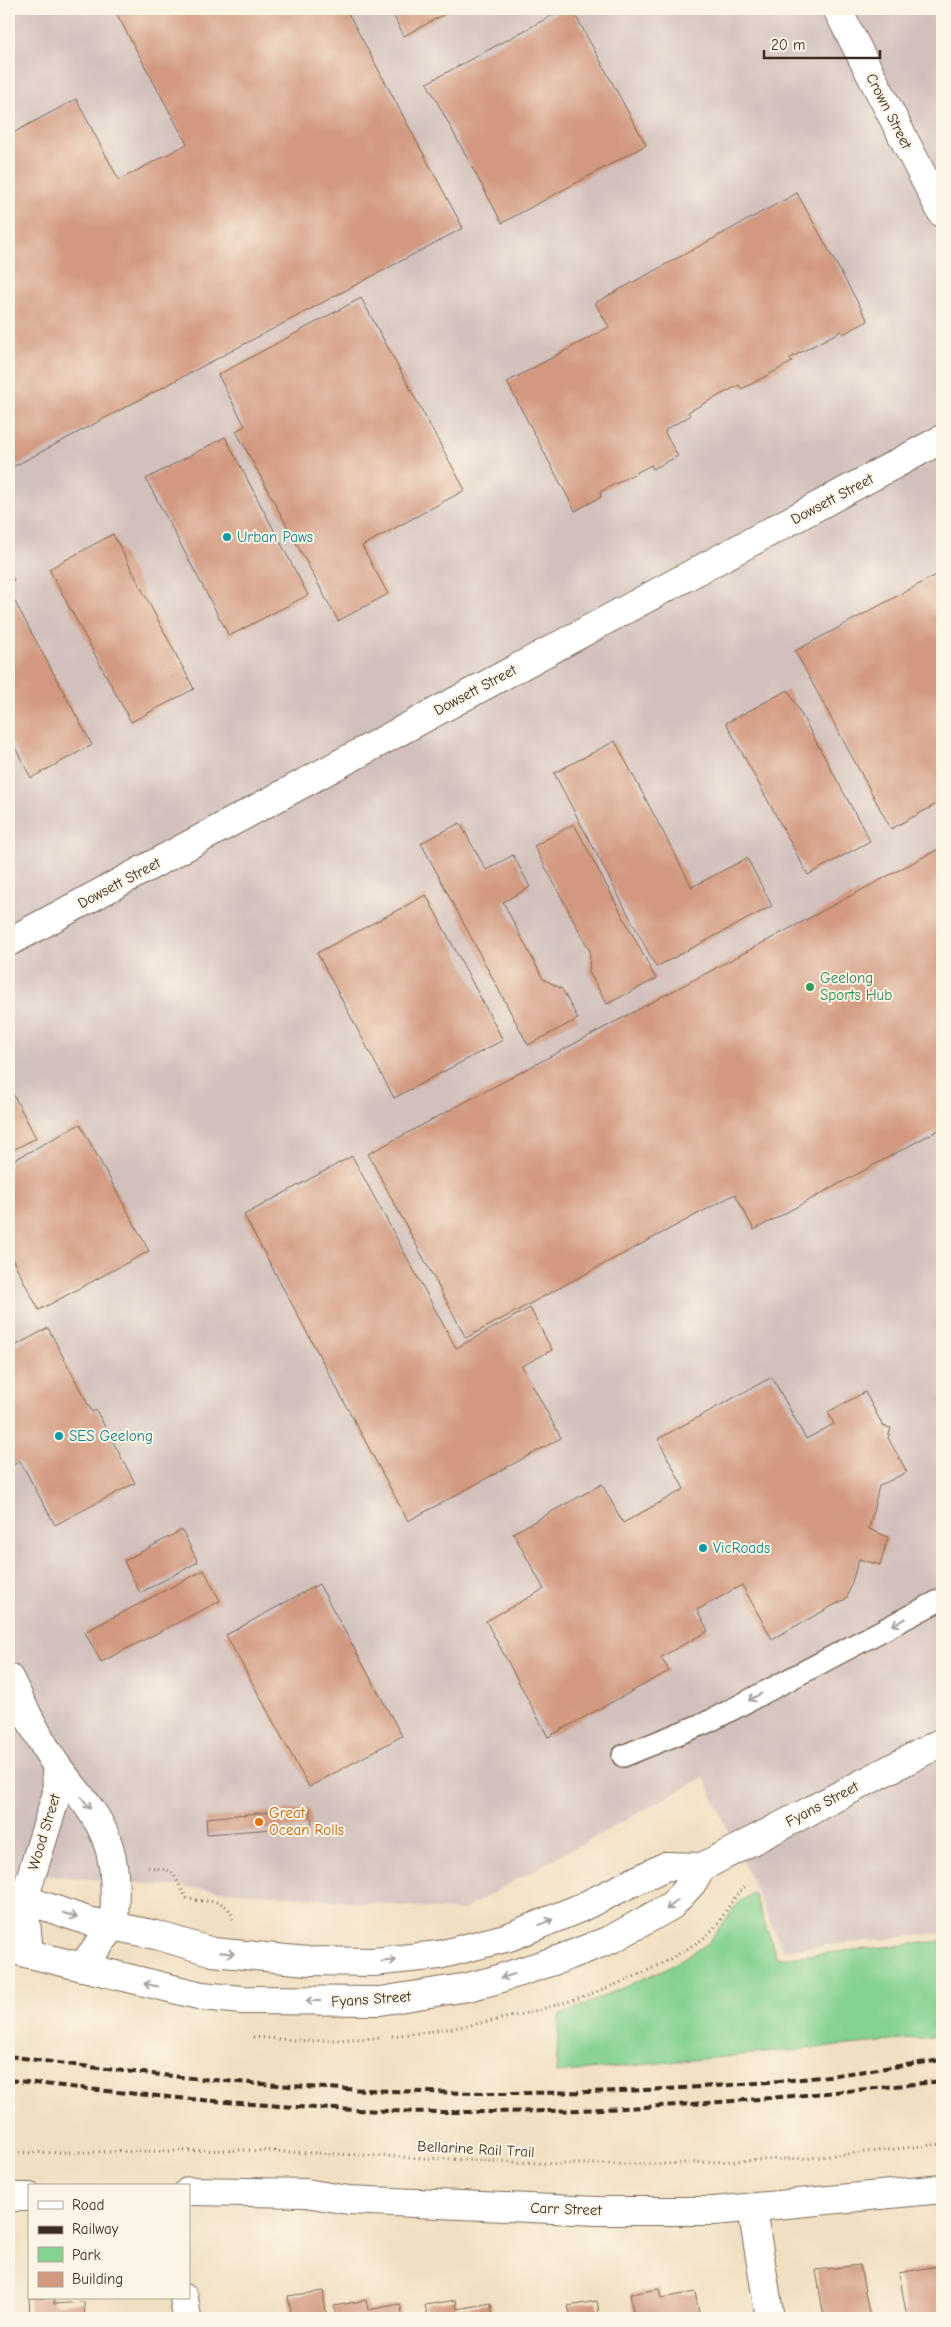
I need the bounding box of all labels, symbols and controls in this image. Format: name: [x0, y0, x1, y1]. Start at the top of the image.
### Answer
scale bar: [764, 28, 880, 60]
text: 20 m: [771, 36, 805, 54]
street label: Crown Street: [862, 70, 916, 152]
street label: Dowsett Street: [788, 469, 877, 528]
place label: Urban Paws: [237, 528, 313, 546]
marker: Urban Paws: [221, 531, 233, 543]
street label: Dowsett Street: [431, 660, 520, 719]
street label: Dowsett Street: [75, 853, 164, 912]
place label: Geelong Sports Hub: [820, 969, 892, 1004]
marker: Geelong Sports Hub: [804, 981, 816, 993]
place label: SES Geelong: [69, 1427, 153, 1445]
marker: SES Geelong: [53, 1430, 65, 1442]
place label: VicRoads: [713, 1539, 770, 1557]
marker: VicRoads: [697, 1542, 709, 1554]
one-way arrow: [892, 1618, 907, 1627]
one-way arrow: [748, 1693, 763, 1702]
street label: Fyans Street: [782, 1777, 862, 1831]
street label: Wood Street: [24, 1791, 64, 1872]
one-way arrow: [81, 1796, 92, 1809]
place label: Great Ocean Rolls: [269, 1804, 344, 1839]
marker: Great Ocean Rolls: [253, 1816, 265, 1828]
one-way arrow: [665, 1899, 678, 1910]
one-way arrow: [62, 1910, 78, 1920]
one-way arrow: [538, 1917, 554, 1926]
one-way arrow: [219, 1949, 235, 1959]
one-way arrow: [381, 1956, 397, 1965]
one-way arrow: [500, 1972, 516, 1982]
one-way arrow: [144, 1980, 160, 1989]
street label: Fyans Street: [330, 1987, 412, 2011]
one-way arrow: [305, 1996, 321, 2006]
street label: Bellarine Rail Trail: [417, 2137, 535, 2161]
legend: [28, 2184, 190, 2300]
text: Road: [72, 2196, 104, 2214]
street label: Carr Street: [530, 2199, 603, 2219]
text: Railway: [72, 2220, 119, 2238]
text: Park: [72, 2246, 101, 2264]
text: Building: [72, 2270, 123, 2288]

